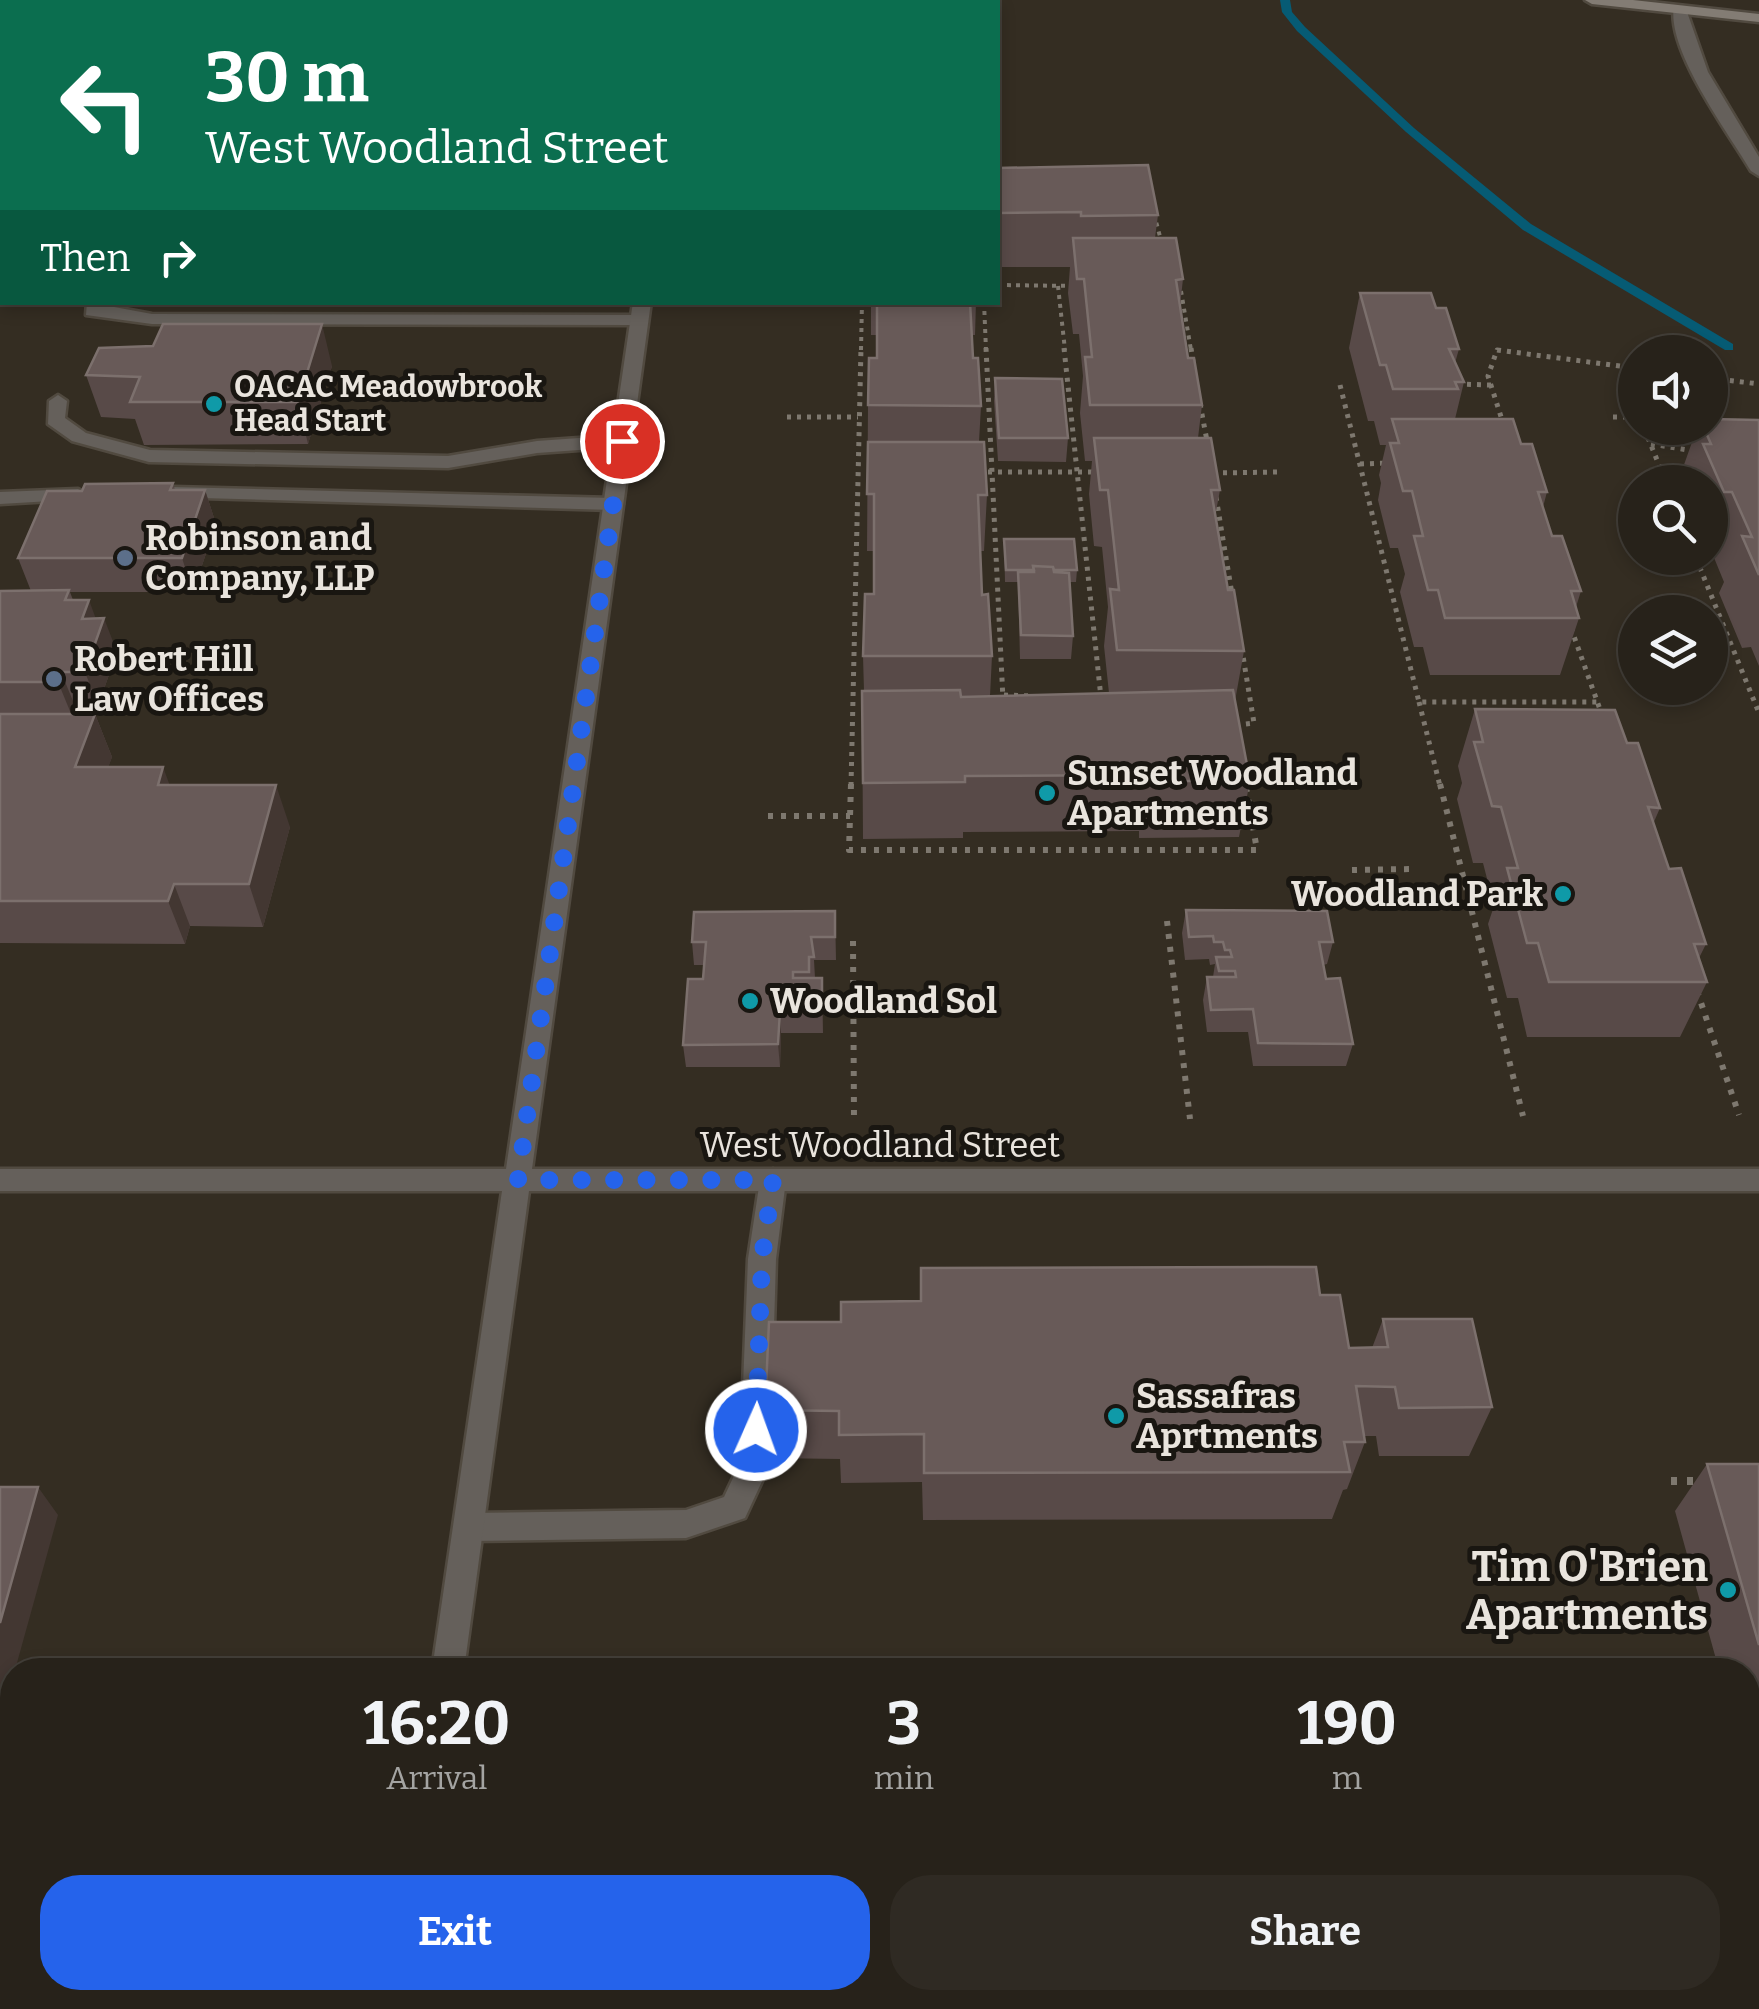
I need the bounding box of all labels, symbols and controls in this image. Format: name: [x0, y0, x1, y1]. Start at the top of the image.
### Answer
text: 30 m: [205, 36, 369, 120]
icon: left: [40, 40, 170, 170]
text: West Woodland Street: [205, 121, 669, 175]
icon: right: [150, 230, 205, 285]
text: Then: [40, 235, 130, 281]
map controls: [1618, 335, 1728, 705]
button: sound: [1618, 335, 1728, 445]
place label: OACAC Meadowbrook Head Start: [234, 369, 543, 439]
marker: OACAC Meadowbrook Head Start: [203, 393, 225, 415]
pin: [580, 399, 665, 484]
icon: arrive: [595, 414, 650, 469]
button: search: [1618, 465, 1728, 575]
place label: Robinson and Company, LLP: [145, 517, 375, 599]
marker: Robinson and Company, LLP: [114, 547, 136, 569]
button: layers: [1618, 595, 1728, 705]
place label: Robert Hill Law Offices: [74, 638, 264, 720]
marker: Robert Hill Law Offices: [43, 668, 65, 690]
place label: Sunset Woodland Apartments: [1067, 752, 1358, 834]
marker: Sunset Woodland Apartments: [1036, 782, 1058, 804]
place label: Woodland Park: [1291, 873, 1543, 915]
marker: Woodland Park: [1552, 883, 1574, 905]
place label: Woodland Sol: [770, 980, 997, 1022]
marker: Woodland Sol: [739, 990, 761, 1012]
street label: West Woodland Street: [700, 1124, 1061, 1166]
place label: Sassafras Aprtments: [1136, 1375, 1318, 1457]
position arrow: [704, 1378, 808, 1482]
marker: Sassafras Aprtments: [1105, 1405, 1127, 1427]
place label: Tim O'Brien Apartments: [1466, 1542, 1708, 1640]
marker: Tim O'Brien Apartments: [1717, 1579, 1739, 1601]
text: 16:20: [363, 1688, 510, 1760]
text: 3: [887, 1688, 921, 1760]
text: 190: [1297, 1688, 1397, 1760]
text: Arrival: [386, 1759, 488, 1797]
text: min: [874, 1759, 934, 1797]
text: m: [1332, 1759, 1362, 1797]
button: Exit: [40, 1875, 870, 1990]
button: Share: [890, 1875, 1720, 1990]

